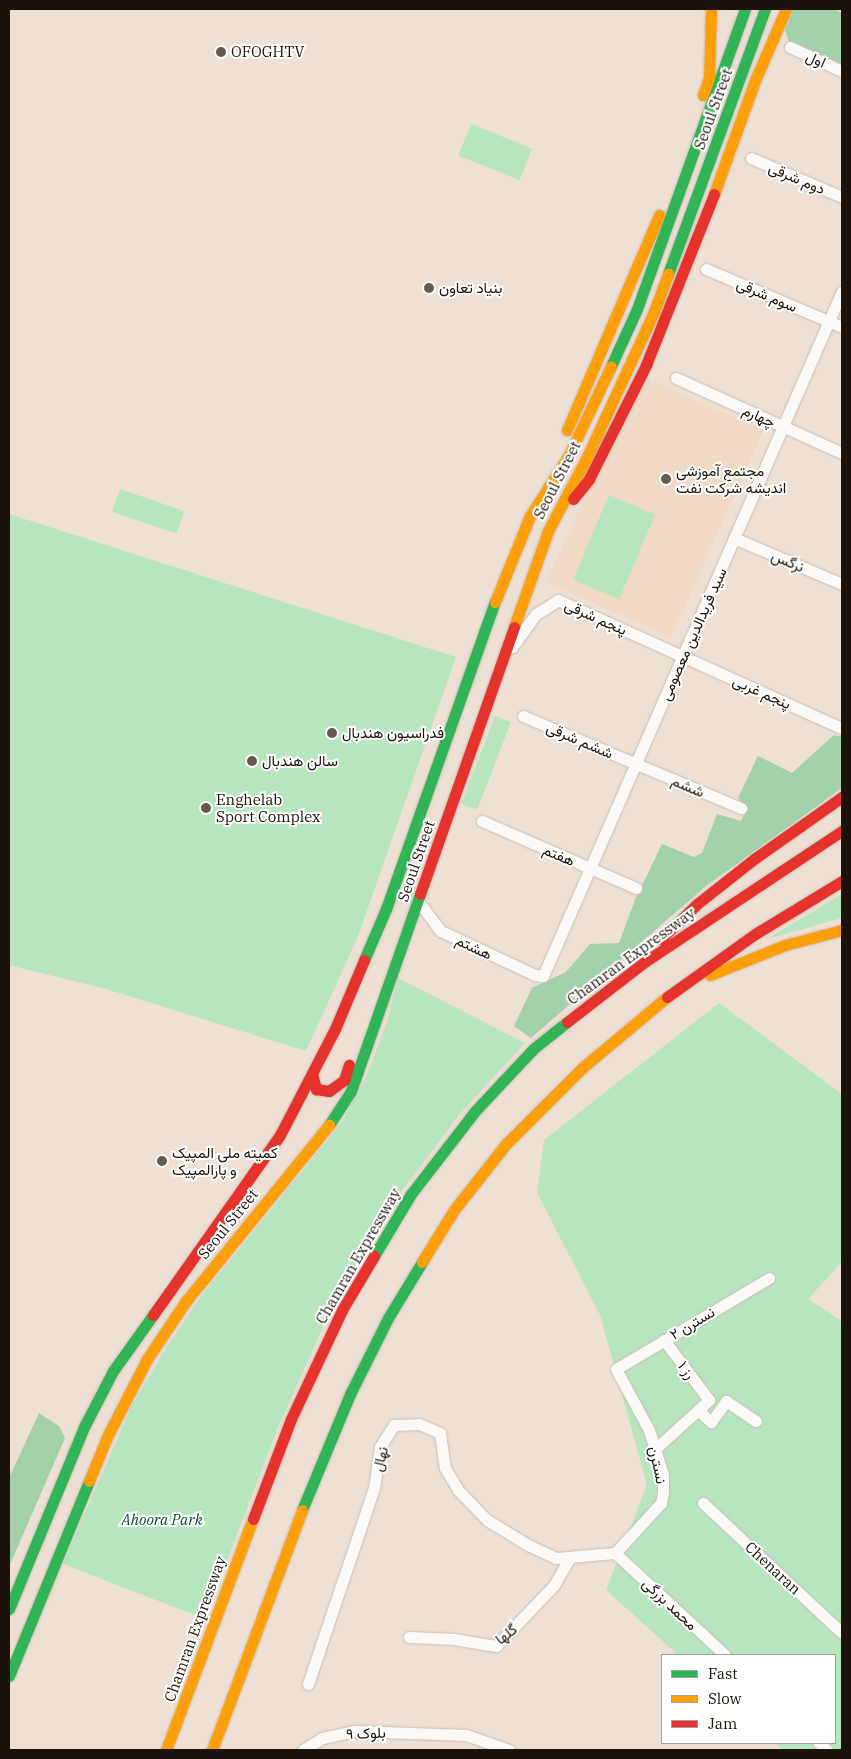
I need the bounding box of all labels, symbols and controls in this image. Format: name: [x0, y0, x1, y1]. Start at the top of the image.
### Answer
place label: OFOGHTV: [231, 43, 304, 61]
marker: OFOGHTV: [215, 46, 227, 58]
street label: اول: [803, 47, 829, 71]
street label: Seoul Street: [690, 66, 736, 152]
street label: دوم شرقی: [766, 158, 828, 198]
street label: سوم شرقی: [734, 274, 800, 316]
place label: بنیاد تعاون: [439, 279, 502, 297]
marker: بنیاد تعاون: [423, 282, 435, 294]
street label: چهارم: [740, 401, 778, 431]
street label: Seoul Street: [530, 438, 584, 522]
place label: مجتمع آموزشی اندیشه شرکت نفت: [676, 461, 786, 496]
marker: مجتمع آموزشی اندیشه شرکت نفت: [660, 473, 672, 485]
street label: نرگس: [769, 546, 807, 576]
street label: سید فریدالدین معصومی: [656, 565, 730, 703]
street label: پنجم شرقی: [562, 595, 630, 639]
street label: پنجم غربی: [730, 671, 794, 713]
street label: ششم شرقی: [544, 718, 616, 762]
place label: فدراسیون هندبال: [342, 724, 444, 742]
marker: فدراسیون هندبال: [326, 727, 338, 739]
place label: سالن هندبال: [262, 752, 338, 770]
marker: سالن هندبال: [246, 755, 258, 767]
street label: ششم: [669, 771, 707, 801]
place label: Enghelab Sport Complex: [216, 790, 320, 825]
marker: Enghelab Sport Complex: [200, 802, 212, 814]
street label: Seoul Street: [394, 818, 438, 904]
street label: هفتم: [540, 840, 578, 870]
street label: Chamran Expressway: [564, 904, 698, 1008]
street label: هشتم: [453, 931, 495, 963]
place label: کمیته ملی المپیک و پارالمپیک: [172, 1143, 278, 1178]
marker: کمیته ملی المپیک و پارالمپیک: [156, 1155, 168, 1167]
street label: Seoul Street: [194, 1185, 262, 1263]
street label: Chamran Expressway: [312, 1185, 404, 1327]
street label: نسترن ۲: [666, 1303, 718, 1343]
street label: رز ۱: [674, 1357, 700, 1383]
street label: نهال: [368, 1445, 392, 1473]
street label: نسترن: [645, 1445, 671, 1485]
park label: Ahoora Park: [121, 1511, 203, 1529]
street label: Chenaran: [742, 1538, 804, 1598]
street label: Chamran Expressway: [160, 1554, 230, 1704]
street label: محمد بزرگی: [639, 1574, 701, 1634]
street label: گلها: [491, 1620, 521, 1648]
legend: [661, 1654, 836, 1744]
text: Fast: [708, 1664, 738, 1683]
text: Slow: [708, 1689, 741, 1708]
text: Jam: [708, 1714, 737, 1733]
street label: بلوک ۹: [346, 1723, 386, 1743]

